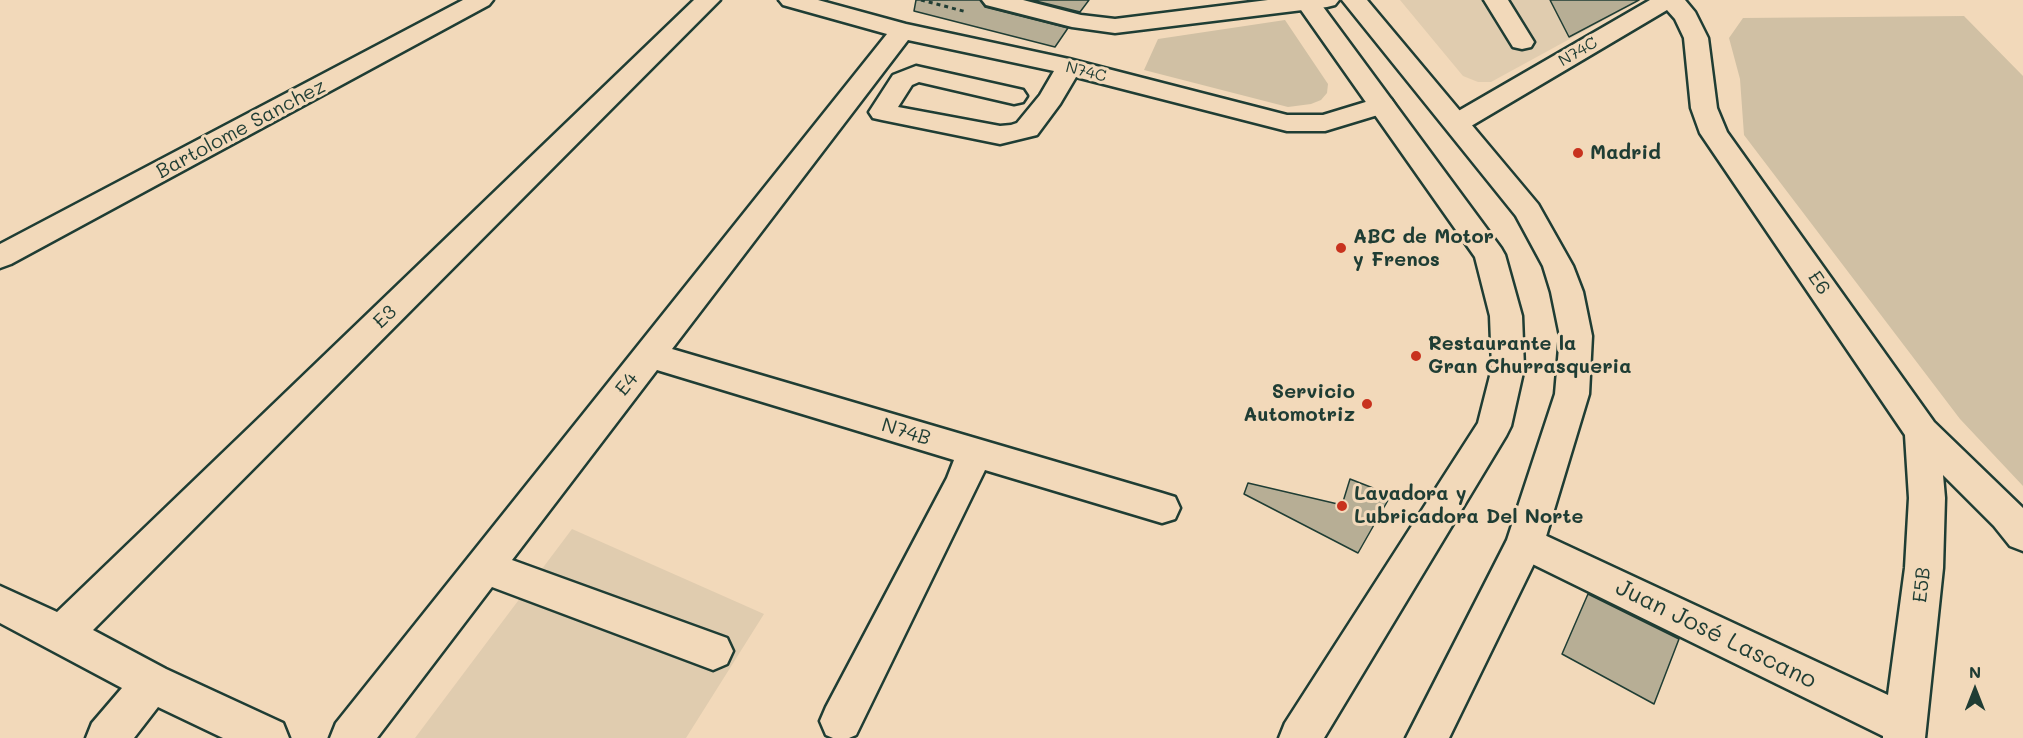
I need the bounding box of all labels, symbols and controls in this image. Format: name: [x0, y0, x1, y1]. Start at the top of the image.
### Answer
street label: N74C: [1555, 33, 1601, 71]
street label: N74C: [1064, 58, 1108, 86]
street label: Bartolome Sanchez: [152, 74, 330, 184]
place label: Madrid: [1590, 141, 1661, 165]
marker: Madrid: [1571, 146, 1585, 160]
place label: ABC de Motor y Frenos: [1353, 225, 1494, 272]
marker: ABC de Motor y Frenos: [1334, 241, 1348, 255]
street label: E6: [1802, 266, 1836, 300]
street label: E3: [368, 300, 402, 334]
place label: Restaurante la Gran Churrasqueria: [1428, 332, 1632, 379]
marker: Restaurante la Gran Churrasqueria: [1409, 349, 1423, 363]
street label: E4: [610, 367, 644, 401]
place label: Servicio Automotriz: [1243, 380, 1355, 427]
marker: Servicio Automotriz: [1360, 397, 1374, 411]
street label: N74B: [879, 413, 933, 451]
place label: Lavadora y Lubricadora Del Norte: [1354, 482, 1583, 529]
marker: Lavadora y Lubricadora Del Norte: [1335, 499, 1349, 513]
street label: E5B: [1908, 566, 1936, 604]
street label: Juan José Lascano: [1611, 573, 1821, 695]
north arrow: [1945, 660, 2005, 720]
text: N: [1969, 661, 1981, 682]

